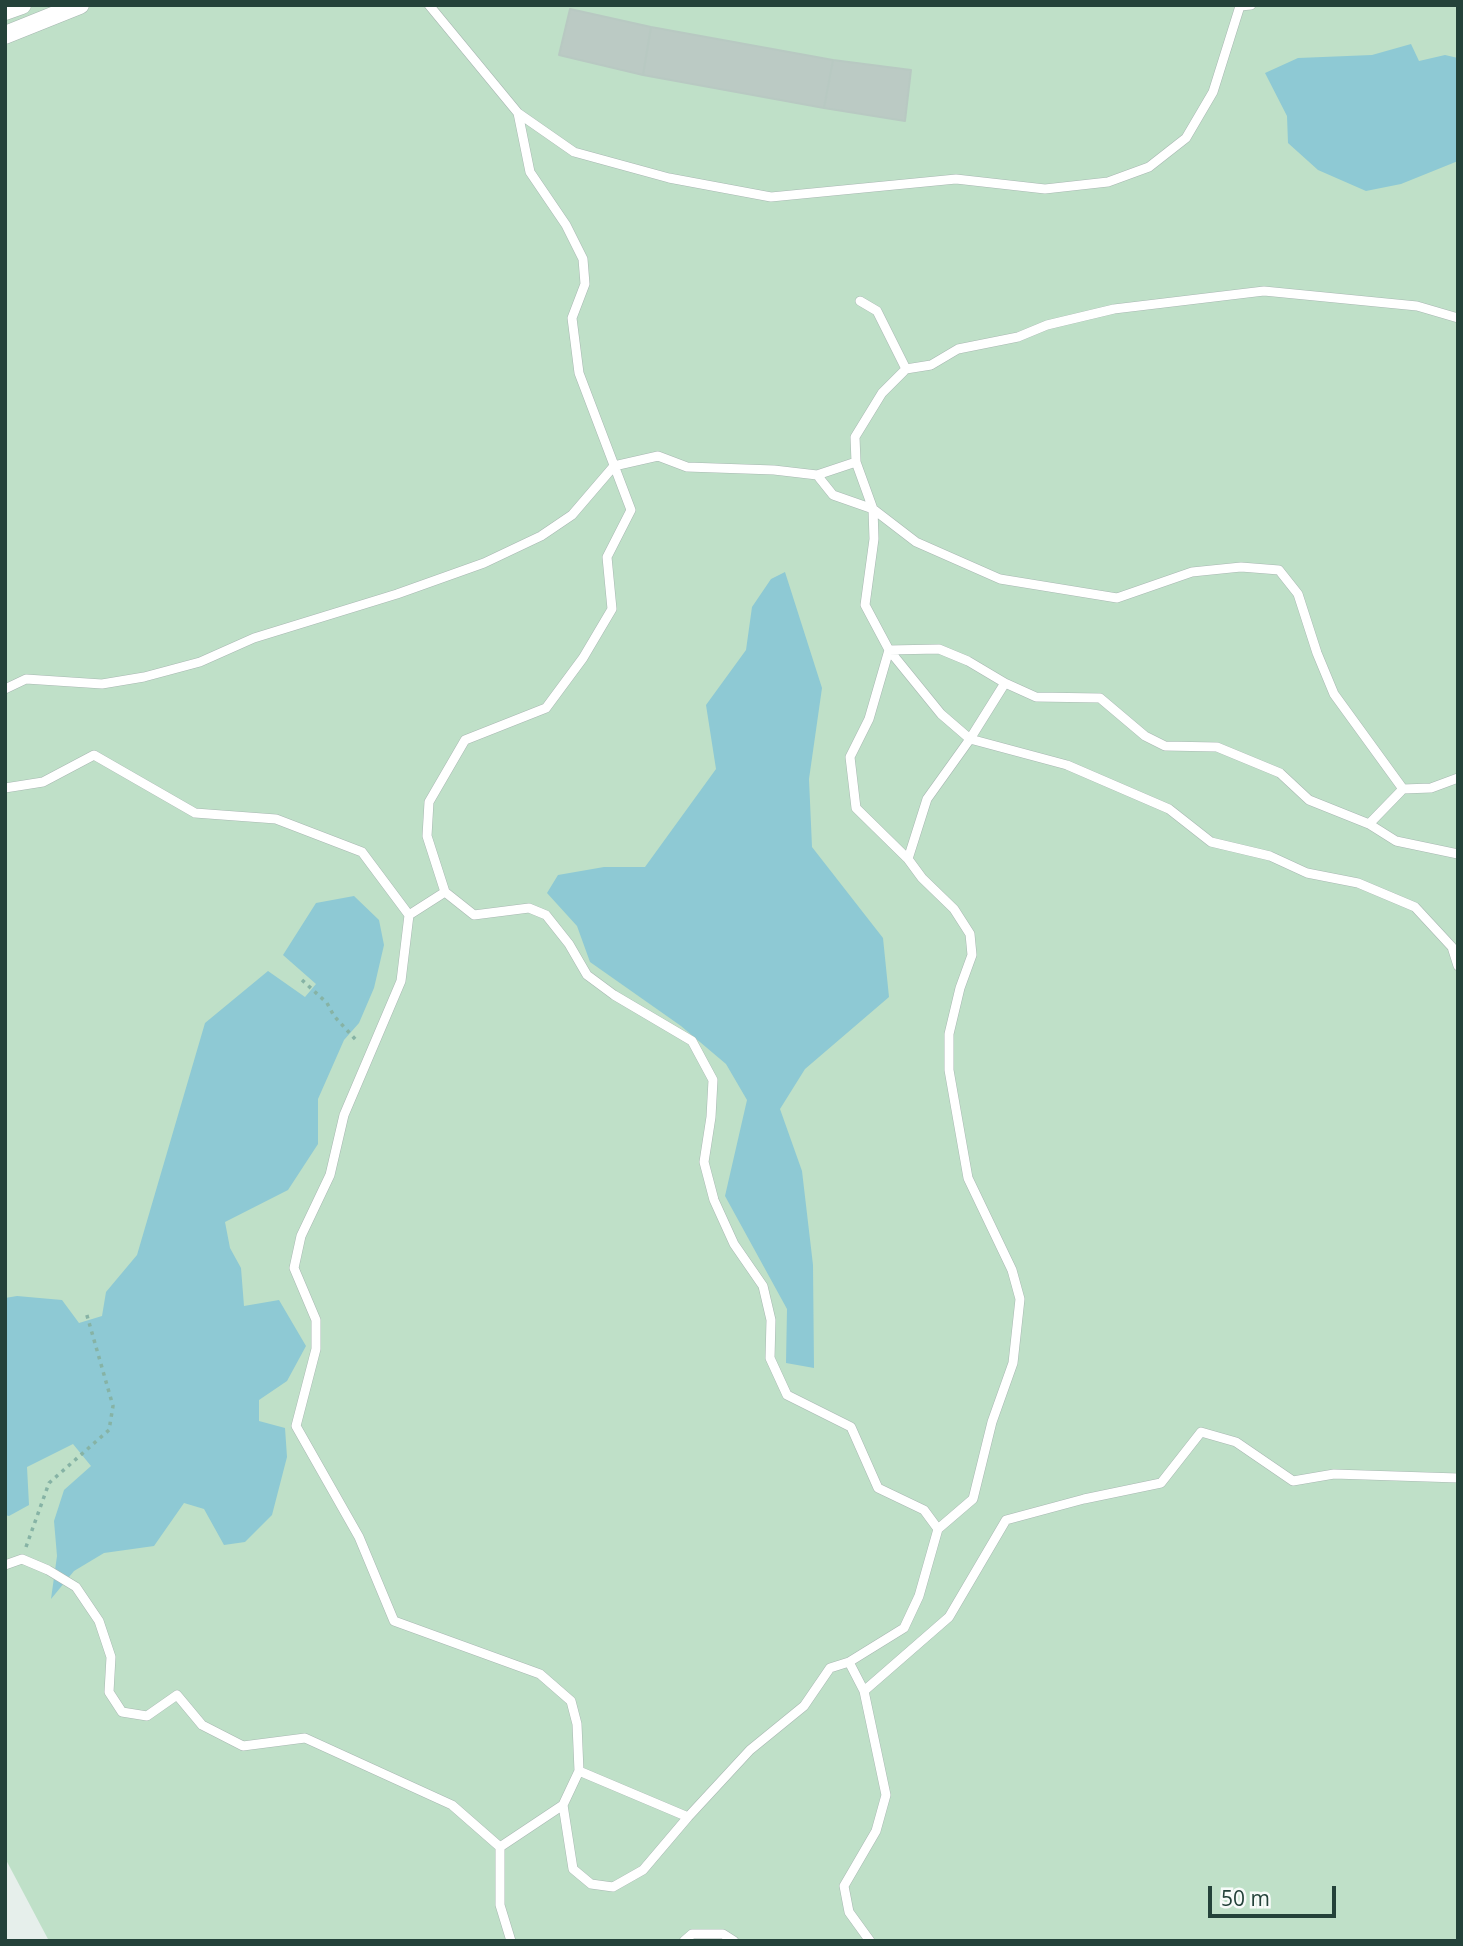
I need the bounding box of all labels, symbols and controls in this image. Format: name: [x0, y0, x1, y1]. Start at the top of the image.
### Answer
scale bar: [1211, 1872, 1339, 1916]
text: 50 m: [1221, 1884, 1270, 1912]

